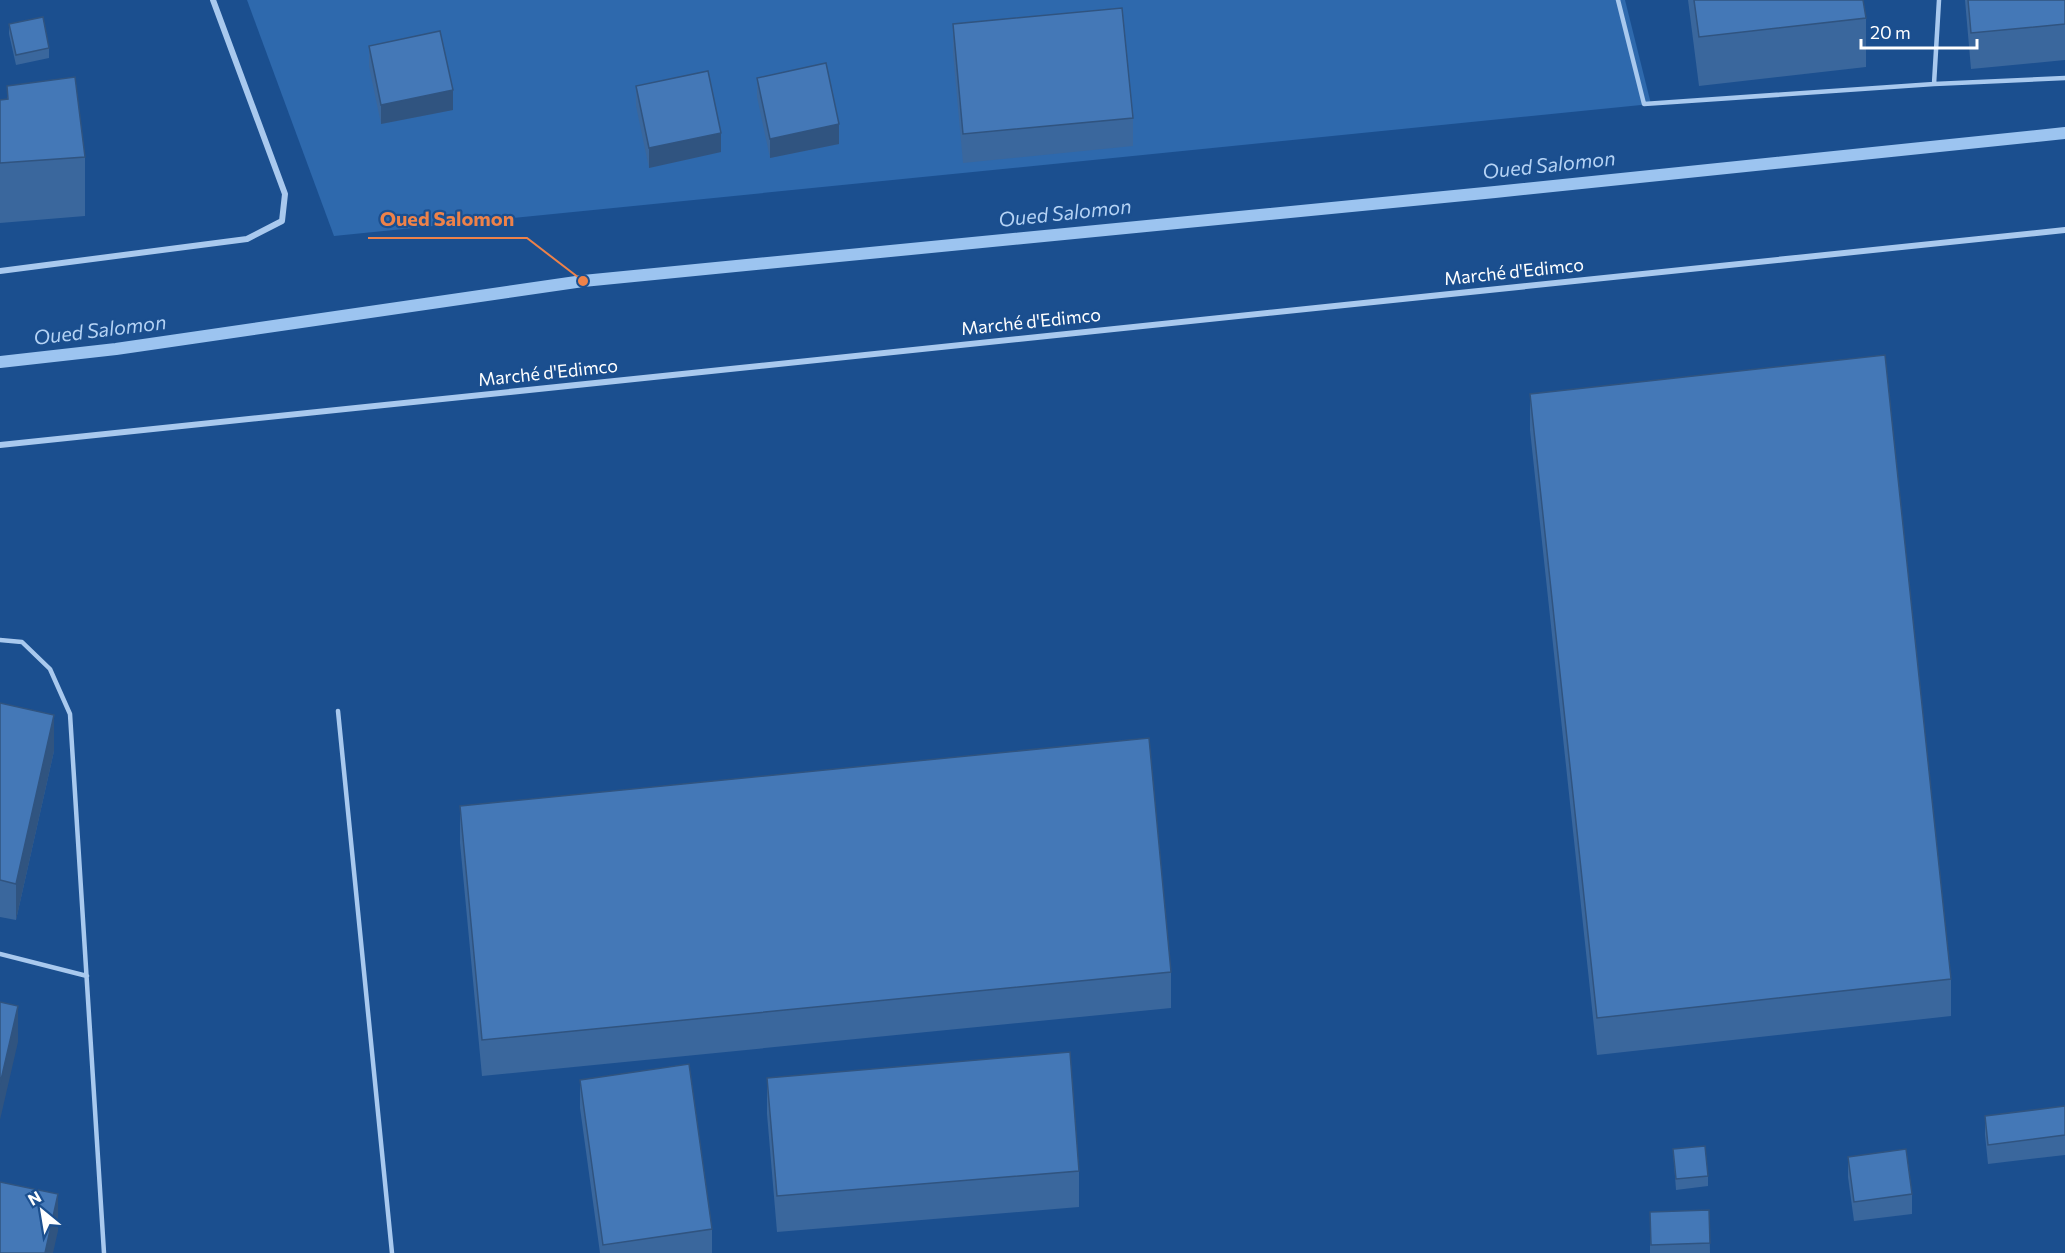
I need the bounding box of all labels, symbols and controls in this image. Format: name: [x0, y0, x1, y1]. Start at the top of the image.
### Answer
scale bar: [1861, 12, 1976, 50]
text: 20 m: [1870, 21, 1911, 43]
water label: Oued Salomon: [1481, 145, 1617, 183]
water label: Oued Salomon: [997, 193, 1133, 231]
callout: Oued Salomon: [368, 200, 527, 238]
text: Oued Salomon: [380, 206, 514, 230]
street label: Marché d'Edimco: [1443, 253, 1585, 289]
street label: Marché d'Edimco: [960, 303, 1102, 339]
water label: Oued Salomon: [32, 309, 168, 349]
street label: Marché d'Edimco: [477, 354, 619, 390]
north arrow: [12, 1181, 72, 1241]
text: N: [24, 1186, 44, 1209]

